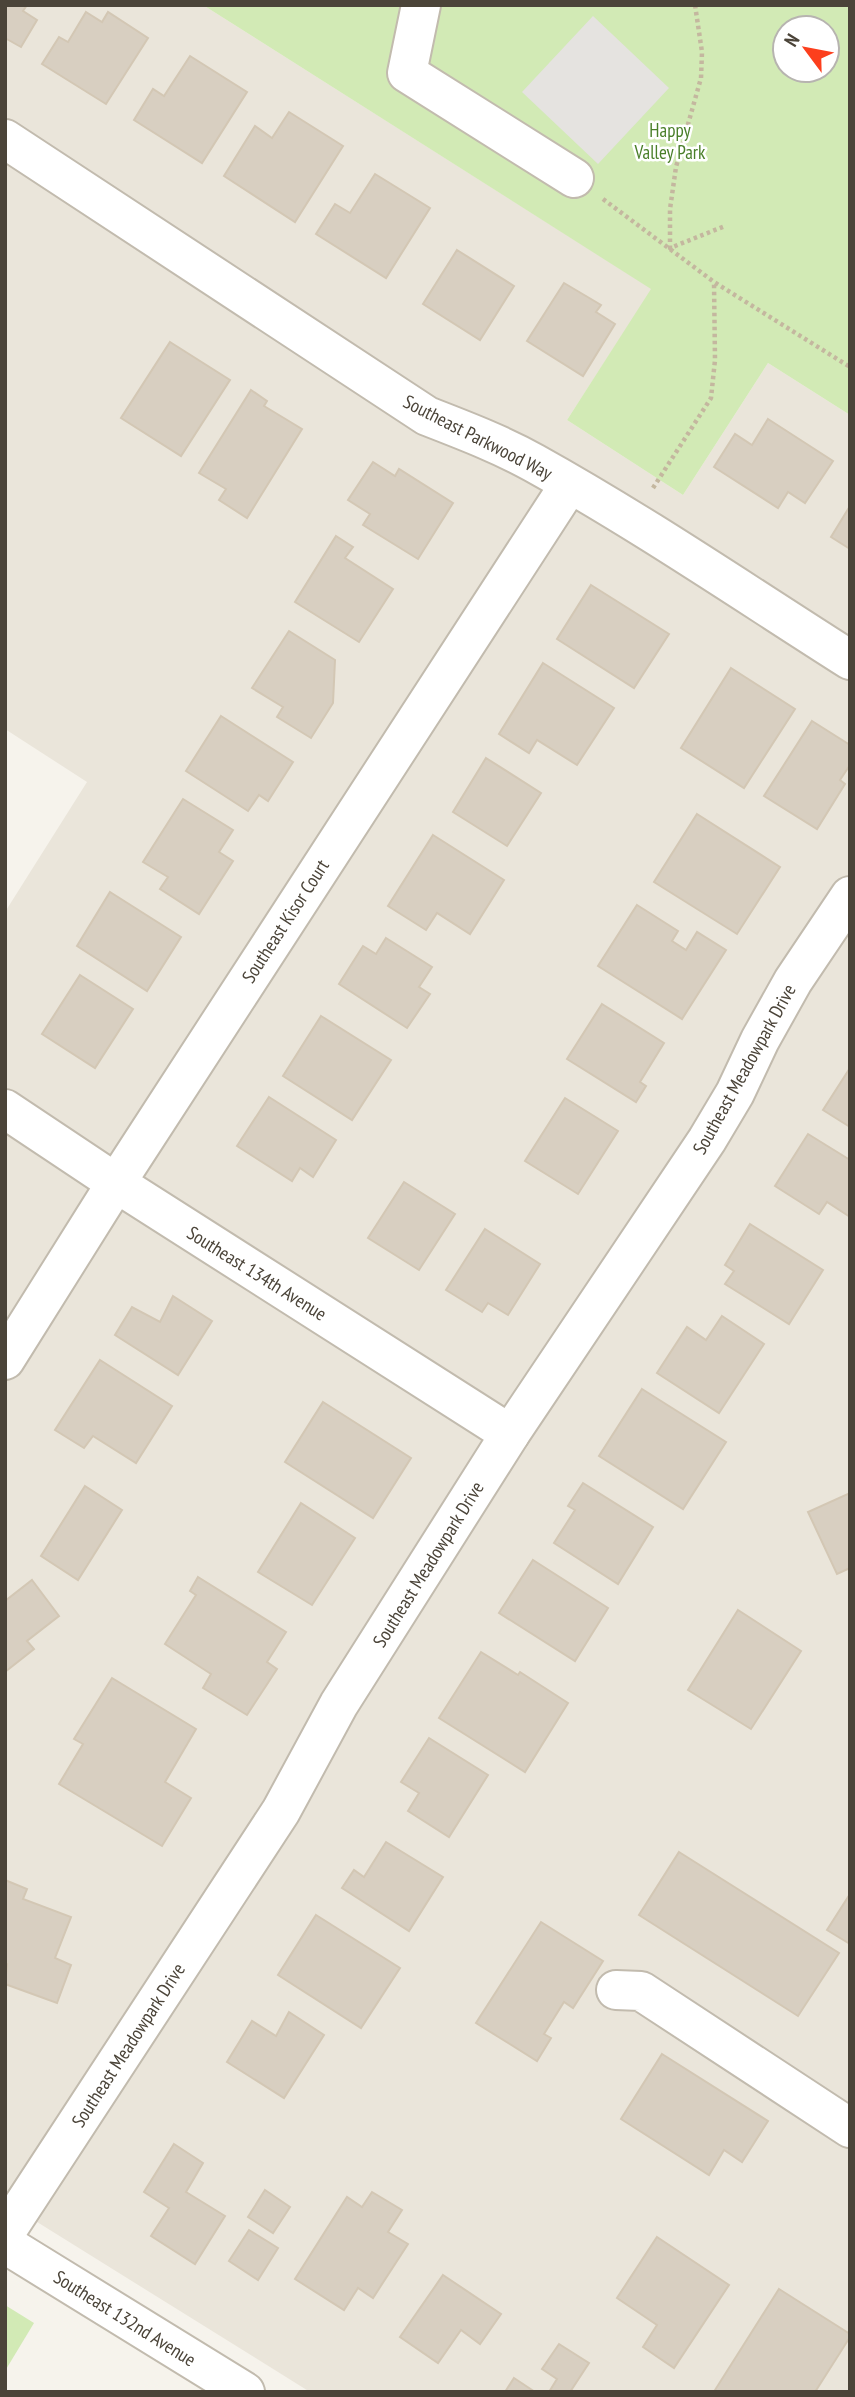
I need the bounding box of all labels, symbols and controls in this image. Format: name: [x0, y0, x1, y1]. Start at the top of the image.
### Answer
north arrow: [771, 14, 841, 84]
text: N: [779, 29, 804, 51]
park label: Happy Valley Park: [634, 118, 706, 164]
street label: Southeast Parkwood Way: [400, 389, 557, 485]
street label: Southeast Kisor Court: [236, 854, 334, 987]
street label: Southeast Meadowpark Drive: [687, 980, 801, 1158]
street label: Southeast 134th Avenue: [183, 1220, 331, 1326]
street label: Southeast Meadowpark Drive: [367, 1477, 489, 1651]
street label: Southeast Meadowpark Drive: [66, 1958, 190, 2132]
street label: Southeast 132nd Avenue: [49, 2265, 201, 2371]

